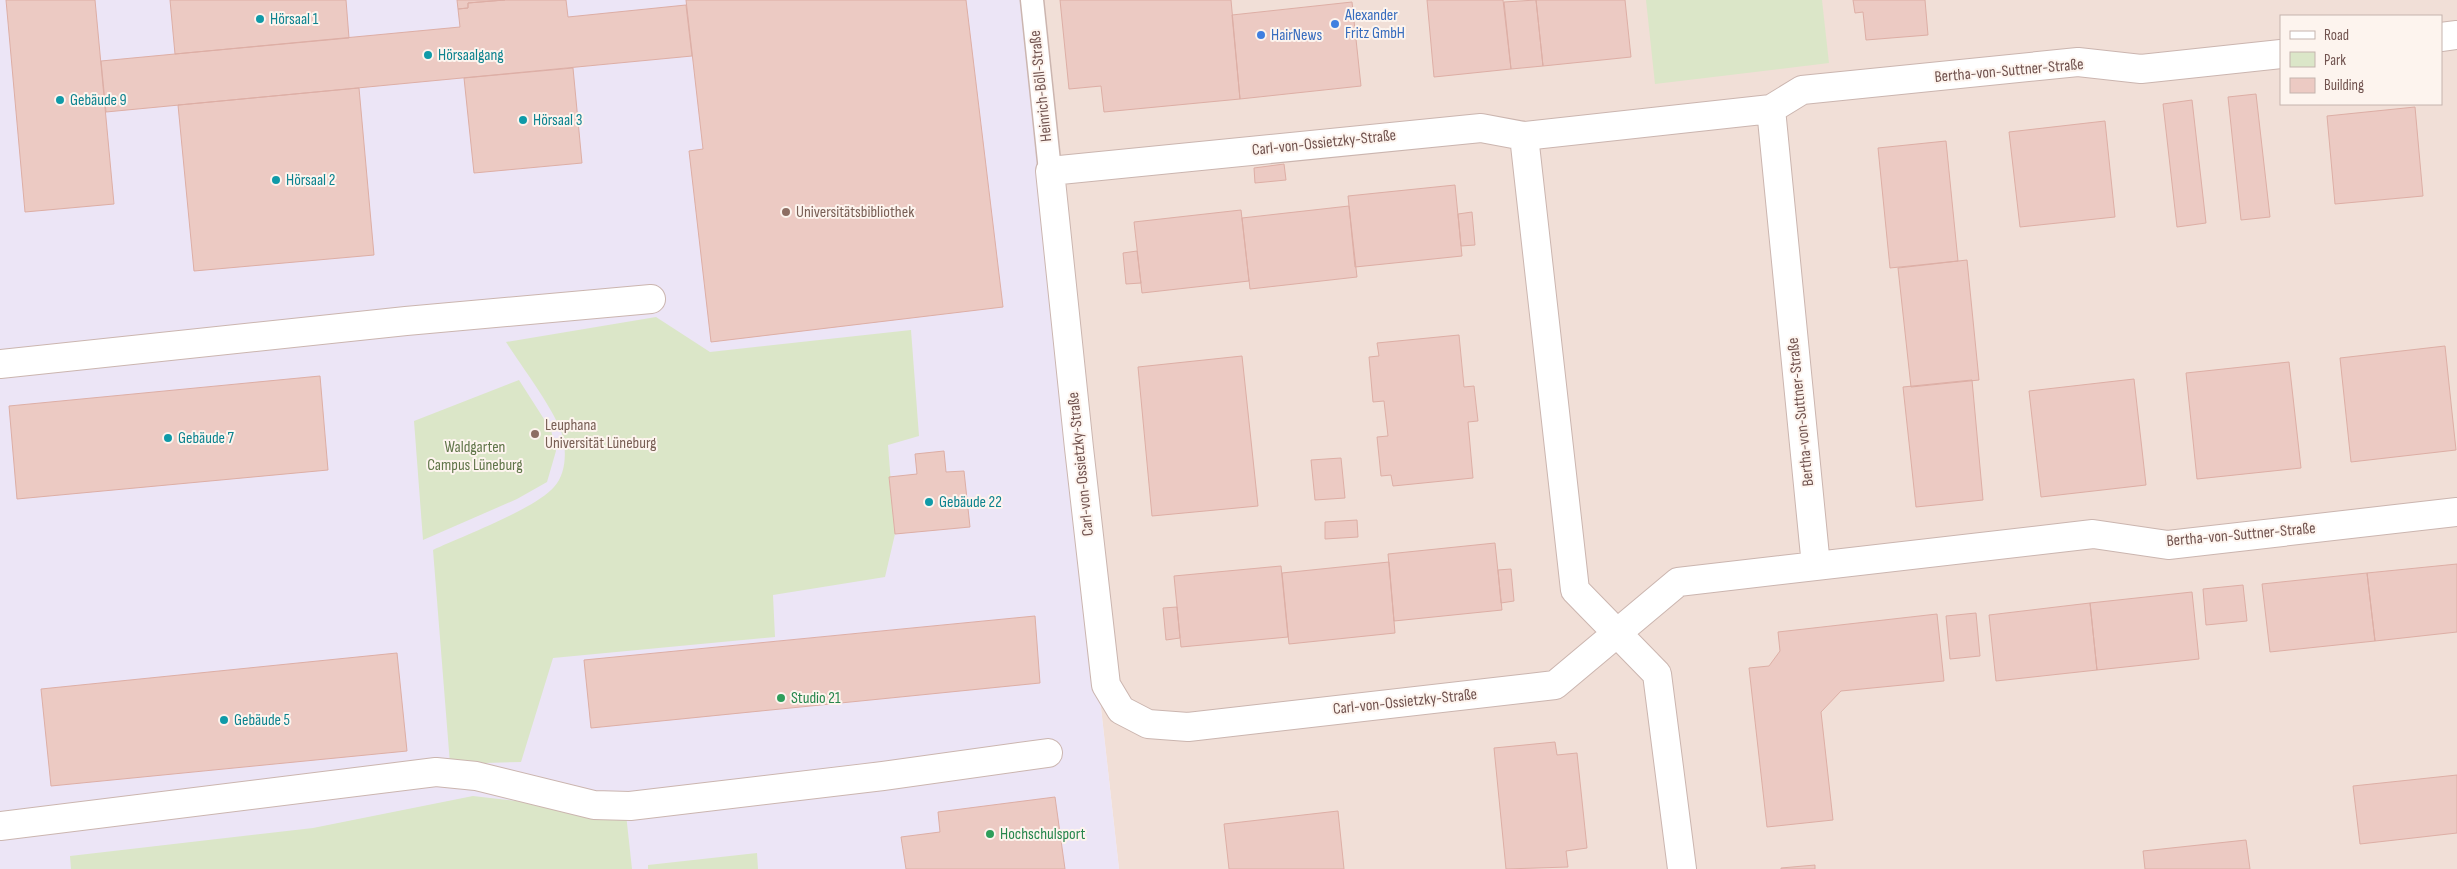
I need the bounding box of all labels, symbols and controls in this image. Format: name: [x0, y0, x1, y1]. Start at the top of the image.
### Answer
place label: Alexander Fritz GmbH: [1344, 6, 1405, 43]
place label: Hörsaal 1: [270, 10, 319, 29]
marker: Hörsaal 1: [254, 13, 266, 25]
legend: [2280, 15, 2442, 105]
marker: Alexander Fritz GmbH: [1329, 18, 1341, 30]
place label: HairNews: [1271, 26, 1322, 45]
text: Road: [2324, 26, 2349, 45]
street label: Heinrich-Böll-Straße: [1026, 29, 1056, 143]
marker: HairNews: [1255, 29, 1267, 41]
place label: Hörsaalgang: [438, 46, 504, 65]
marker: Hörsaalgang: [422, 49, 434, 61]
text: Park: [2324, 51, 2346, 70]
street label: Bertha-von-Suttner-Straße: [1934, 55, 2084, 87]
text: Building: [2324, 76, 2364, 95]
place label: Gebäude 9: [70, 91, 127, 110]
marker: Gebäude 9: [54, 94, 66, 106]
place label: Hörsaal 3: [533, 111, 582, 130]
marker: Hörsaal 3: [517, 114, 529, 126]
street label: Carl-von-Ossietzky-Straße: [1251, 126, 1397, 160]
place label: Hörsaal 2: [286, 171, 335, 190]
marker: Hörsaal 2: [270, 174, 282, 186]
place label: Universitätsbibliothek: [796, 203, 914, 222]
marker: Universitätsbibliothek: [780, 206, 792, 218]
street label: Bertha-von-Suttner-Straße: [1784, 337, 1818, 487]
street label: Carl-von-Ossietzky-Straße: [1064, 391, 1098, 537]
place label: Leuphana Universität Lüneburg: [545, 416, 656, 453]
marker: Leuphana Universität Lüneburg: [529, 428, 541, 440]
place label: Gebäude 7: [178, 429, 235, 448]
marker: Gebäude 7: [162, 432, 174, 444]
park label: Waldgarten Campus Lüneburg: [427, 438, 523, 475]
place label: Gebäude 22: [939, 493, 1002, 512]
marker: Gebäude 22: [923, 496, 935, 508]
street label: Bertha-von-Suttner-Straße: [2166, 519, 2316, 551]
street label: Carl-von-Ossietzky-Straße: [1332, 685, 1478, 719]
place label: Studio 21: [791, 689, 841, 708]
marker: Studio 21: [775, 692, 787, 704]
place label: Gebäude 5: [234, 711, 290, 730]
marker: Gebäude 5: [218, 714, 230, 726]
place label: Hochschulsport: [1000, 825, 1085, 844]
marker: Hochschulsport: [984, 828, 996, 840]

